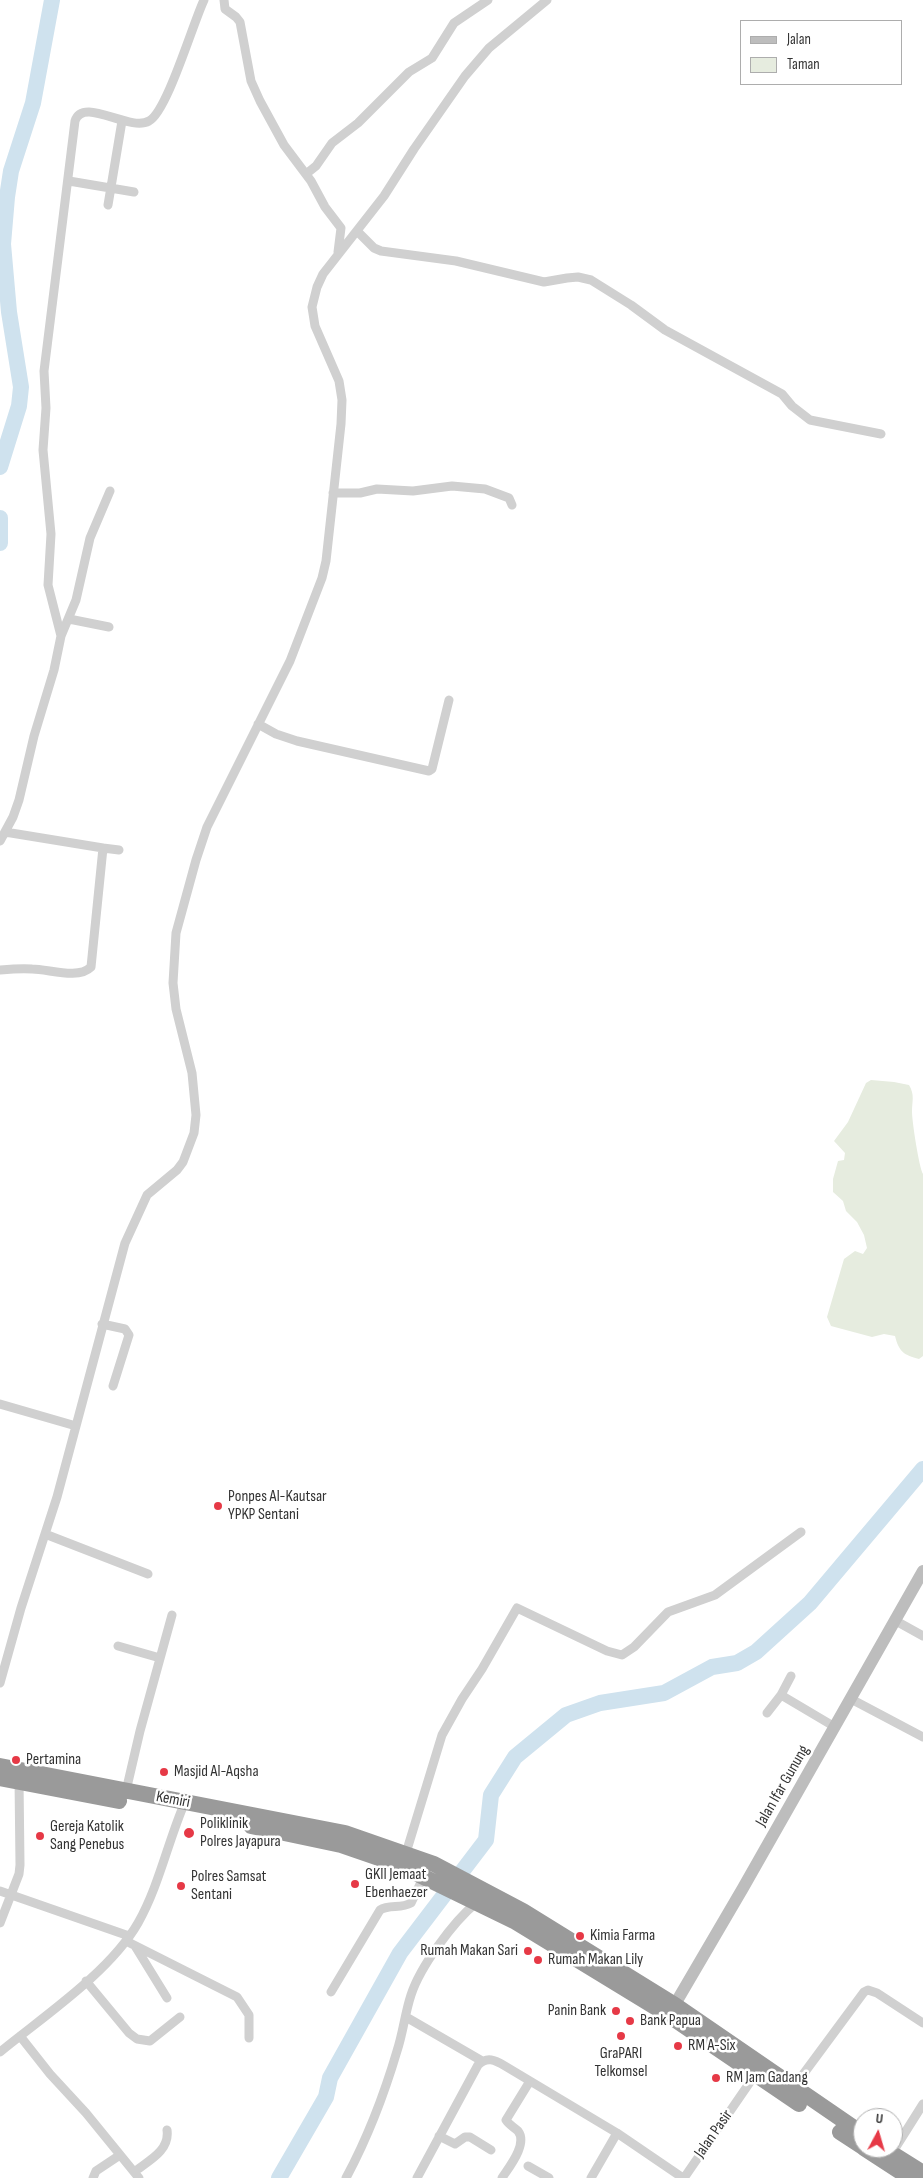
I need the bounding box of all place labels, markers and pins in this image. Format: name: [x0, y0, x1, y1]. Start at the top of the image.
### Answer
place label: Ponpes Al-Kautsar YPKP Sentani: [228, 1487, 327, 1525]
marker: Ponpes Al-Kautsar YPKP Sentani: [212, 1500, 224, 1512]
place label: Pertamina: [26, 1750, 81, 1770]
marker: Pertamina: [10, 1754, 22, 1766]
place label: Masjid Al-Aqsha: [174, 1762, 259, 1782]
marker: Masjid Al-Aqsha: [158, 1766, 170, 1778]
place label: Poliklinik Polres Jayapura: [200, 1814, 281, 1852]
place label: Gereja Katolik Sang Penebus: [50, 1817, 124, 1855]
marker: Poliklinik Polres Jayapura: [182, 1826, 196, 1840]
marker: Gereja Katolik Sang Penebus: [34, 1830, 46, 1842]
place label: GKII Jemaat Ebenhaezer: [365, 1865, 427, 1903]
place label: Polres Samsat Sentani: [191, 1867, 266, 1905]
marker: GKII Jemaat Ebenhaezer: [349, 1878, 361, 1890]
marker: Polres Samsat Sentani: [175, 1880, 187, 1892]
place label: Kimia Farma: [590, 1926, 655, 1946]
marker: Kimia Farma: [574, 1930, 586, 1942]
place label: Rumah Makan Sari: [420, 1941, 518, 1961]
marker: Rumah Makan Sari: [522, 1945, 534, 1957]
place label: Rumah Makan Lily: [548, 1950, 643, 1970]
marker: Rumah Makan Lily: [532, 1954, 544, 1966]
place label: Panin Bank: [548, 2001, 606, 2021]
marker: Panin Bank: [610, 2005, 622, 2017]
place label: Bank Papua: [640, 2011, 701, 2031]
marker: Bank Papua: [624, 2015, 636, 2027]
marker: GraPARI Telkomsel: [615, 2030, 627, 2042]
place label: RM A-Six: [688, 2036, 736, 2056]
marker: RM A-Six: [672, 2040, 684, 2052]
place label: GraPARI Telkomsel: [595, 2044, 647, 2082]
place label: RM Jam Gadang: [726, 2068, 808, 2088]
marker: RM Jam Gadang: [710, 2072, 722, 2084]

